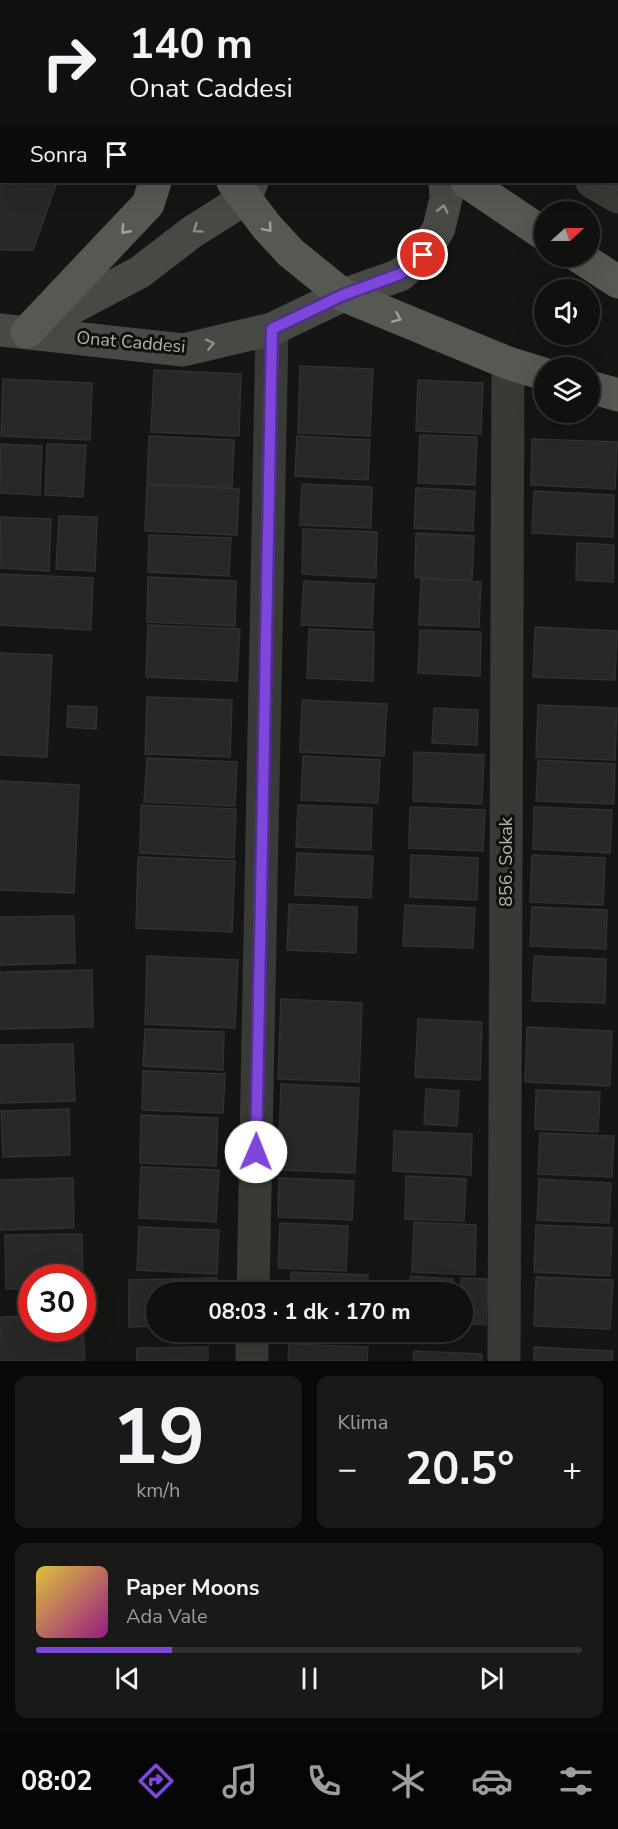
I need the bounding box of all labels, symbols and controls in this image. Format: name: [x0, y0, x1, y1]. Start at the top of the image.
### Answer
text: 140 m: [129, 16, 253, 73]
icon: right: [30, 24, 108, 102]
text: Onat Caddesi: [129, 70, 293, 107]
icon: arrive: [100, 138, 133, 171]
text: Sonra: [30, 140, 88, 170]
north arrow: [534, 201, 600, 267]
map controls: [534, 201, 600, 423]
one-way arrow: [436, 204, 449, 214]
one-way arrow: [261, 221, 272, 232]
one-way arrow: [193, 222, 203, 234]
one-way arrow: [121, 223, 132, 234]
pin: [397, 229, 448, 280]
icon: arrive: [406, 238, 439, 271]
button: sound: [534, 279, 600, 345]
one-way arrow: [390, 311, 401, 323]
street label: Onat Caddesi: [76, 325, 186, 359]
one-way arrow: [205, 338, 215, 351]
button: layers: [534, 357, 600, 423]
street label: 856. Sokak: [494, 816, 518, 907]
position arrow: [224, 1120, 288, 1184]
speed limit sign: 30: [18, 1264, 96, 1342]
text: 08:03 · 1 dk · 170 m: [209, 1297, 410, 1327]
text: 19: [111, 1384, 205, 1491]
text: Klima: [338, 1409, 388, 1436]
text: 20.5°: [405, 1439, 514, 1500]
text: −: [338, 1447, 357, 1492]
text: +: [562, 1447, 582, 1492]
text: km/h: [136, 1477, 180, 1504]
text: Paper Moons: [126, 1573, 260, 1603]
text: Ada Vale: [126, 1603, 208, 1630]
icon: previous: [111, 1662, 144, 1695]
icon: pause: [293, 1662, 326, 1695]
icon: next: [475, 1662, 508, 1695]
icon: directions: [135, 1760, 177, 1802]
icon: music: [219, 1760, 261, 1802]
icon: phone: [303, 1760, 345, 1802]
icon: climate: [387, 1760, 429, 1802]
icon: car: [471, 1760, 513, 1802]
icon: filters: [555, 1760, 597, 1802]
text: 08:02: [21, 1763, 93, 1800]

